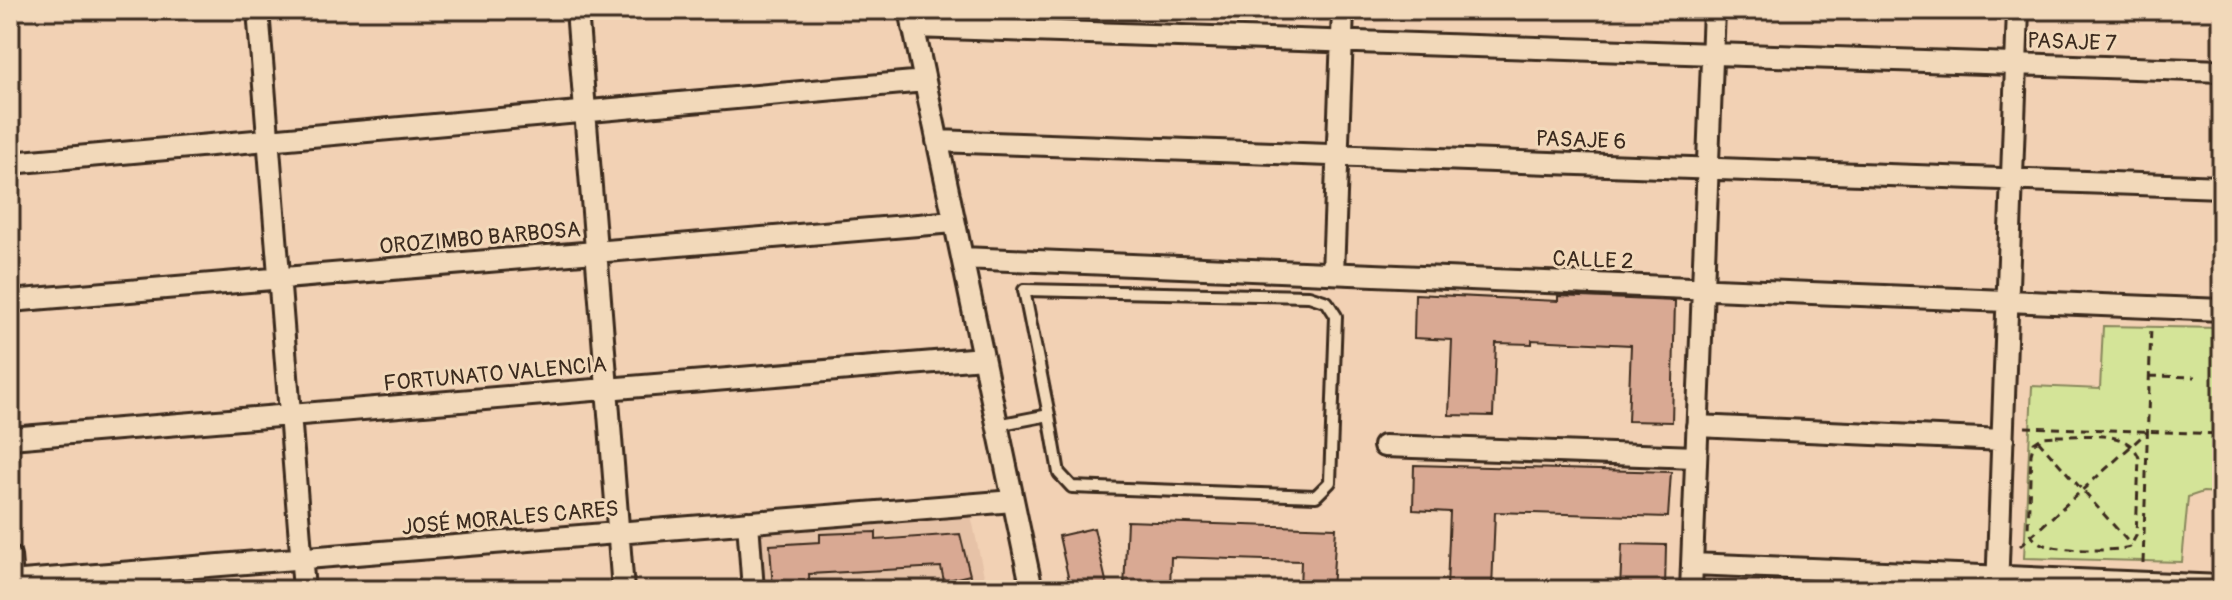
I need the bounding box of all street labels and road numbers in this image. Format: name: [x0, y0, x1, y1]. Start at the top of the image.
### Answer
street label: PASAJE 7: [2027, 26, 2118, 58]
street label: PASAJE 6: [1535, 124, 1627, 156]
street label: OROZIMBO BARBOSA: [378, 215, 582, 261]
street label: CALLE 2: [1552, 245, 1634, 275]
street label: FORTUNATO VALENCIA: [382, 350, 608, 398]
street label: JOSÉ MORALES CARES: [400, 495, 620, 541]

